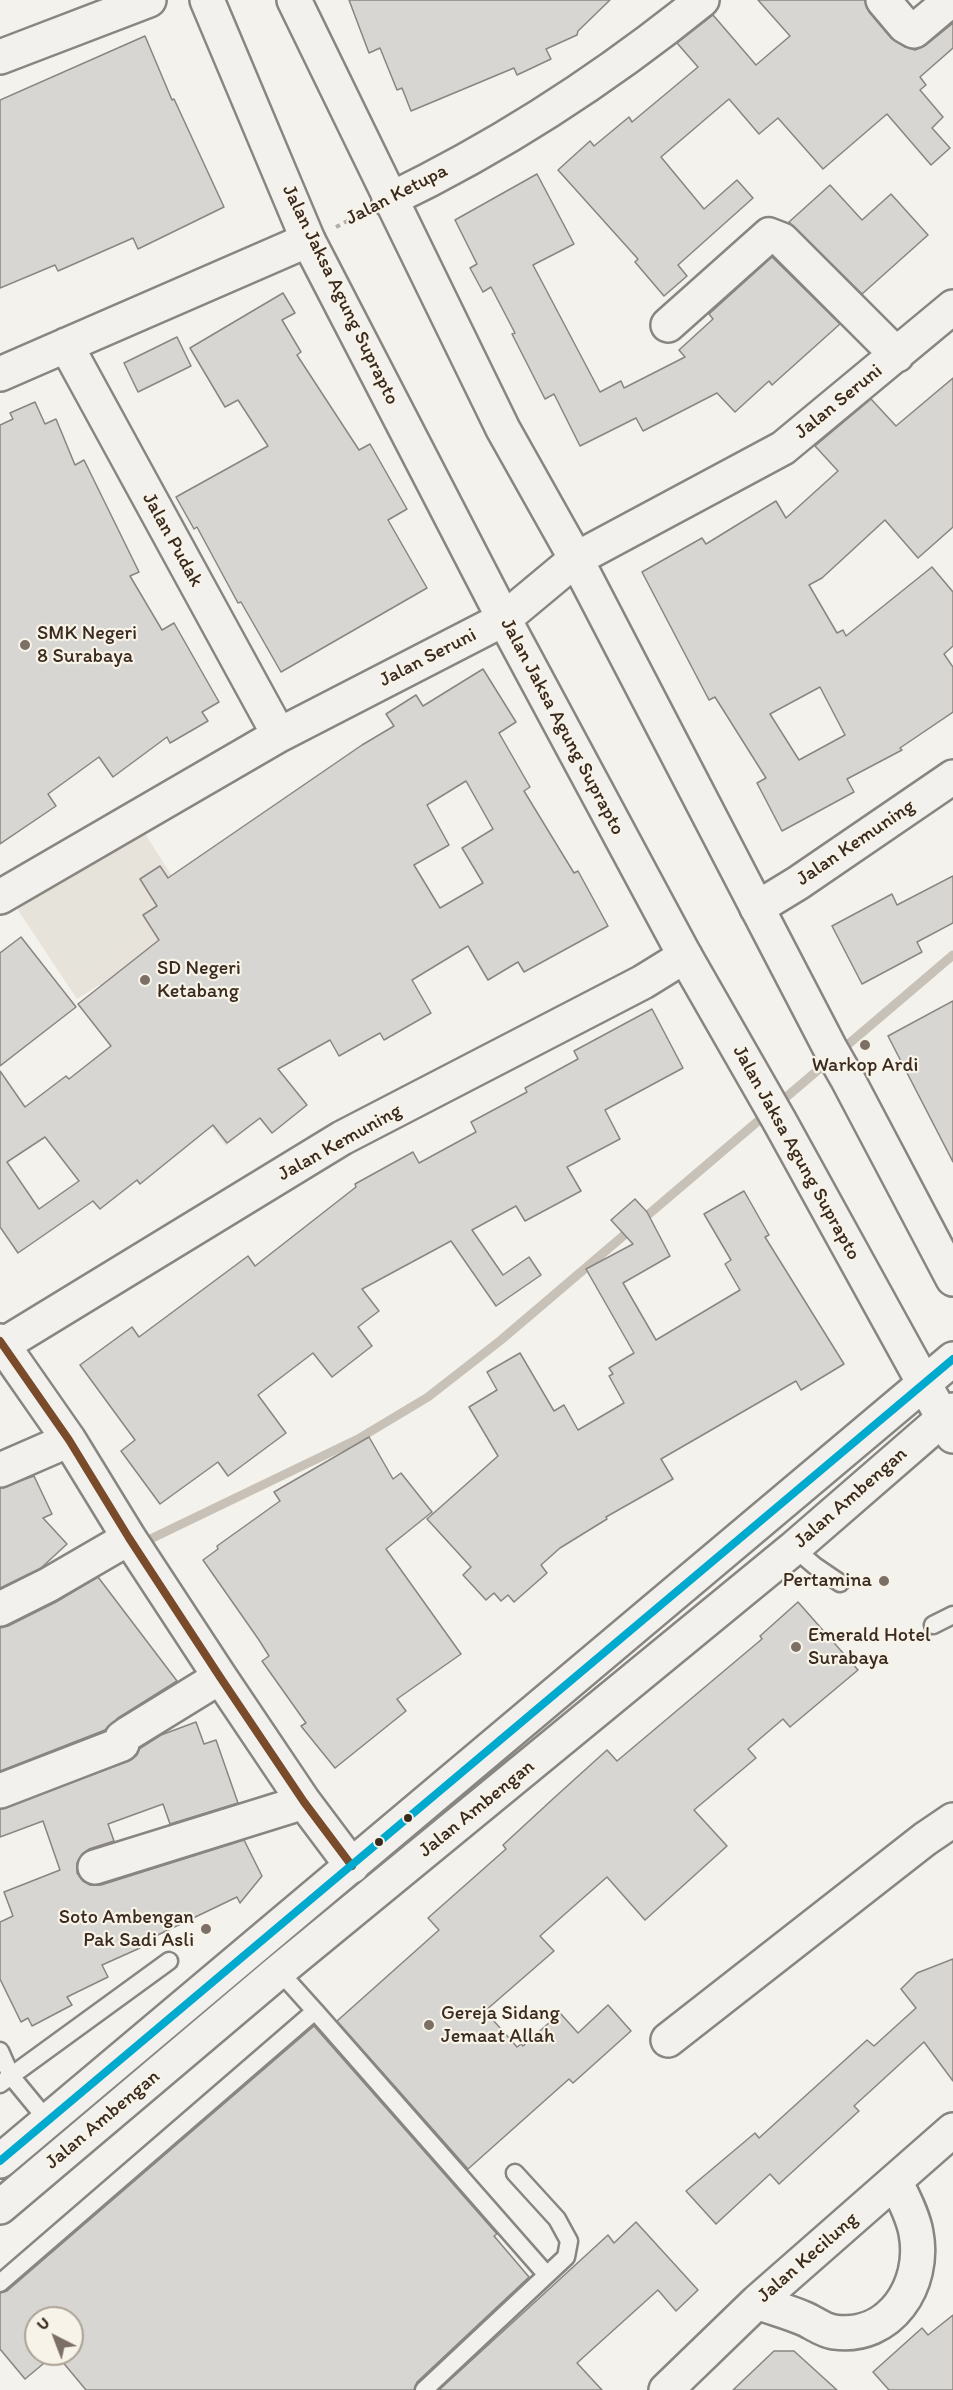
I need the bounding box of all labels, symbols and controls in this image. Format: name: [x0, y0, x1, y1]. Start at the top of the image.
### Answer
street label: Jalan Ketupa: [342, 159, 452, 231]
street label: Jalan Jaksa Agung Suprapto: [276, 181, 404, 409]
street label: Jalan Seruni: [790, 359, 888, 445]
street label: Jalan Pudak: [136, 489, 208, 591]
street label: Jalan Jaksa Agung Suprapto: [495, 615, 629, 839]
place label: SMK Negeri 8 Surabaya: [37, 622, 137, 669]
street label: Jalan Seruni: [375, 623, 481, 693]
marker: SMK Negeri 8 Surabaya: [18, 638, 32, 652]
street label: Jalan Kemuning: [792, 795, 920, 891]
place label: SD Negeri Ketabang: [157, 957, 241, 1004]
marker: SD Negeri Ketabang: [138, 973, 152, 987]
marker: Warkop Ardi: [858, 1038, 872, 1052]
street label: Jalan Jaksa Agung Suprapto: [727, 1041, 865, 1265]
place label: Warkop Ardi: [812, 1054, 918, 1078]
street label: Jalan Kemuning: [274, 1099, 406, 1187]
street label: Jalan Ambengan: [790, 1442, 912, 1554]
place label: Pertamina: [783, 1569, 872, 1593]
marker: Pertamina: [877, 1574, 891, 1588]
place label: Emerald Hotel Surabaya: [808, 1624, 931, 1671]
marker: Emerald Hotel Surabaya: [789, 1640, 803, 1654]
street label: Jalan Ambengan: [414, 1755, 540, 1863]
unlabelled marker: [402, 1812, 414, 1824]
unlabelled marker: [373, 1836, 385, 1848]
place label: Soto Ambengan Pak Sadi Asli: [59, 1906, 194, 1953]
marker: Soto Ambengan Pak Sadi Asli: [199, 1922, 213, 1936]
place label: Gereja Sidang Jemaat Allah: [441, 2002, 560, 2049]
marker: Gereja Sidang Jemaat Allah: [422, 2018, 436, 2032]
street label: Jalan Ambengan: [41, 2065, 165, 2175]
street label: Jalan Kecilung: [753, 2208, 863, 2308]
north arrow: [24, 2306, 84, 2366]
text: U: [33, 2313, 53, 2334]

